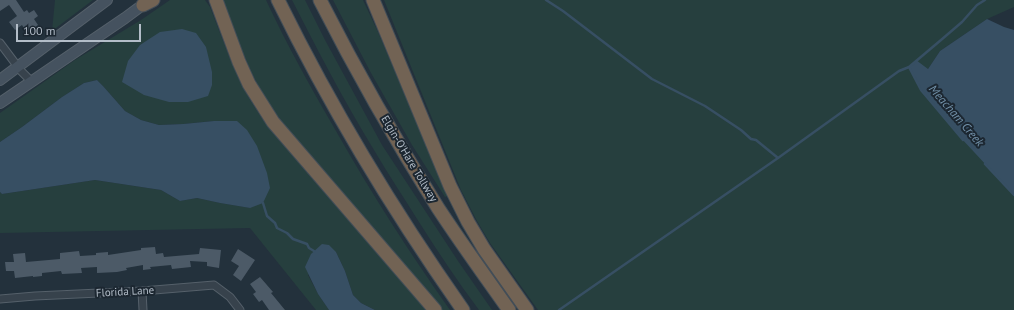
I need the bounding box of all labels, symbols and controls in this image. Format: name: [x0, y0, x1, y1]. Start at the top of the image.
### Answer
scale bar: [18, 16, 143, 42]
text: 100 m: [23, 23, 56, 38]
water label: Meacham Creek: [925, 82, 987, 150]
street label: Elgin-O'Hare Tollway: [378, 114, 440, 204]
street label: Florida Lane: [96, 284, 154, 300]

